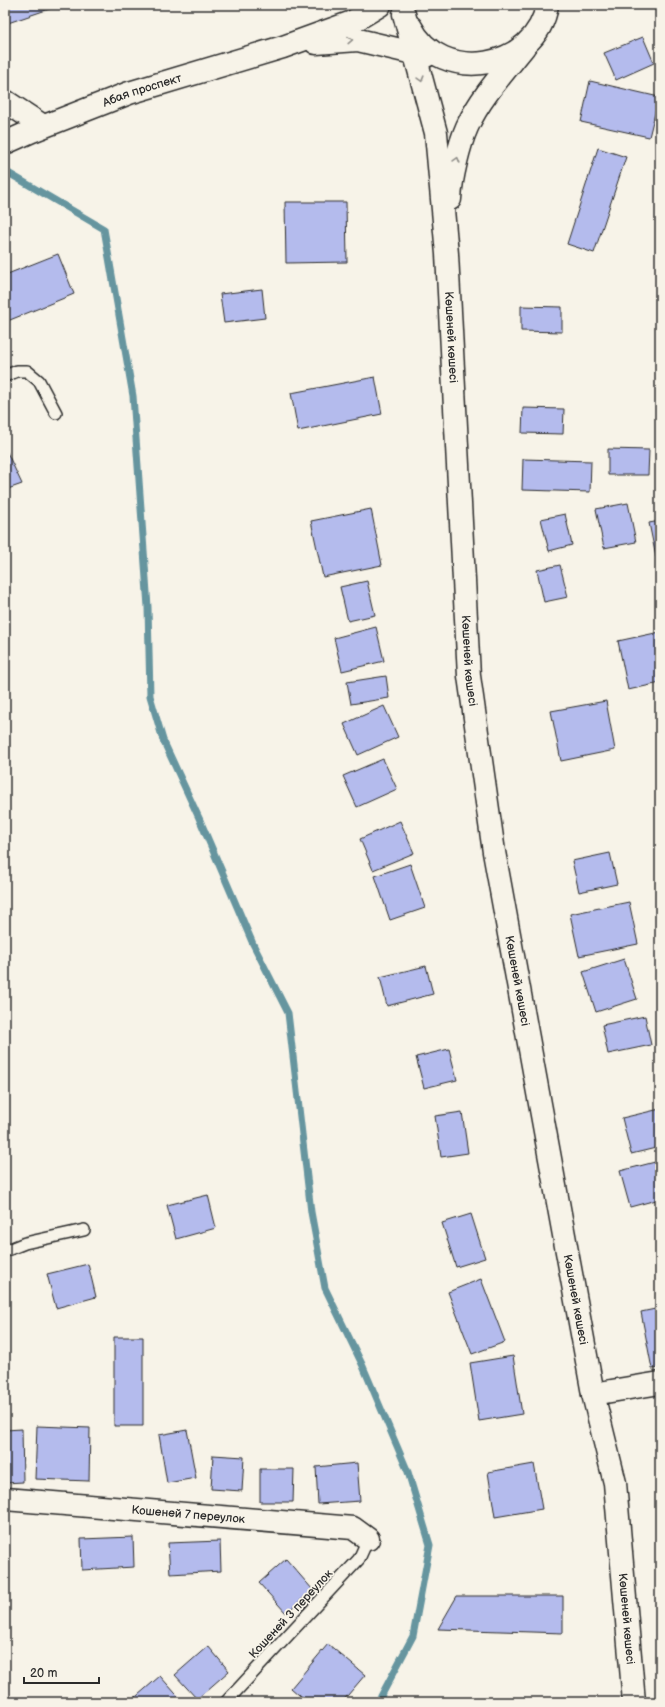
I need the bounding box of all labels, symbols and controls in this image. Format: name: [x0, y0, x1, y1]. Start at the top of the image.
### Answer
one-way arrow: [347, 36, 353, 45]
street label: Абая проспект: [99, 70, 184, 111]
one-way arrow: [416, 75, 425, 82]
one-way arrow: [453, 157, 461, 163]
street label: Көшеней көшесі: [441, 291, 461, 383]
street label: Көшеней көшесі: [458, 615, 481, 707]
street label: Көшеней көшесі: [502, 934, 533, 1027]
street label: Көшеней көшесі: [560, 1253, 591, 1346]
street label: Кошеней 7 переулок: [131, 1502, 246, 1527]
street label: Кошеней 3 переулок: [246, 1566, 337, 1662]
street label: Көшеней көшесі: [615, 1572, 638, 1665]
scale bar: [24, 1659, 99, 1685]
text: 20 m: [30, 1666, 57, 1681]

